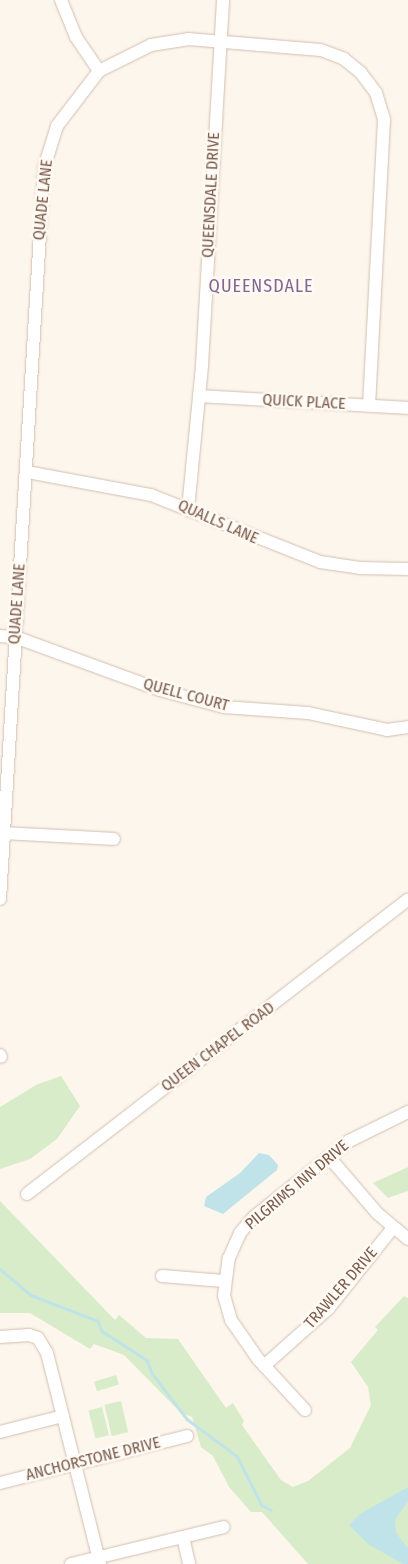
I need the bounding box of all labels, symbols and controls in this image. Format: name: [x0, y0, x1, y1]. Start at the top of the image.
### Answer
street label: QUEENSDALE DRIVE: [198, 132, 224, 258]
street label: QUADE LANE: [29, 159, 57, 241]
district label: QUEENSDALE: [207, 275, 315, 297]
street label: QUICK PLACE: [262, 390, 346, 414]
street label: QUALLS LANE: [175, 496, 261, 548]
street label: QUADE LANE: [5, 563, 29, 645]
street label: QUELL COURT: [141, 674, 231, 716]
street label: QUEEN CHAPEL ROAD: [157, 998, 279, 1096]
street label: PILGRIMS INN DRIVE: [241, 1136, 353, 1234]
street label: TRAWLER DRIVE: [300, 1243, 382, 1333]
street label: ANCHORSTONE DRIVE: [24, 1433, 162, 1485]

